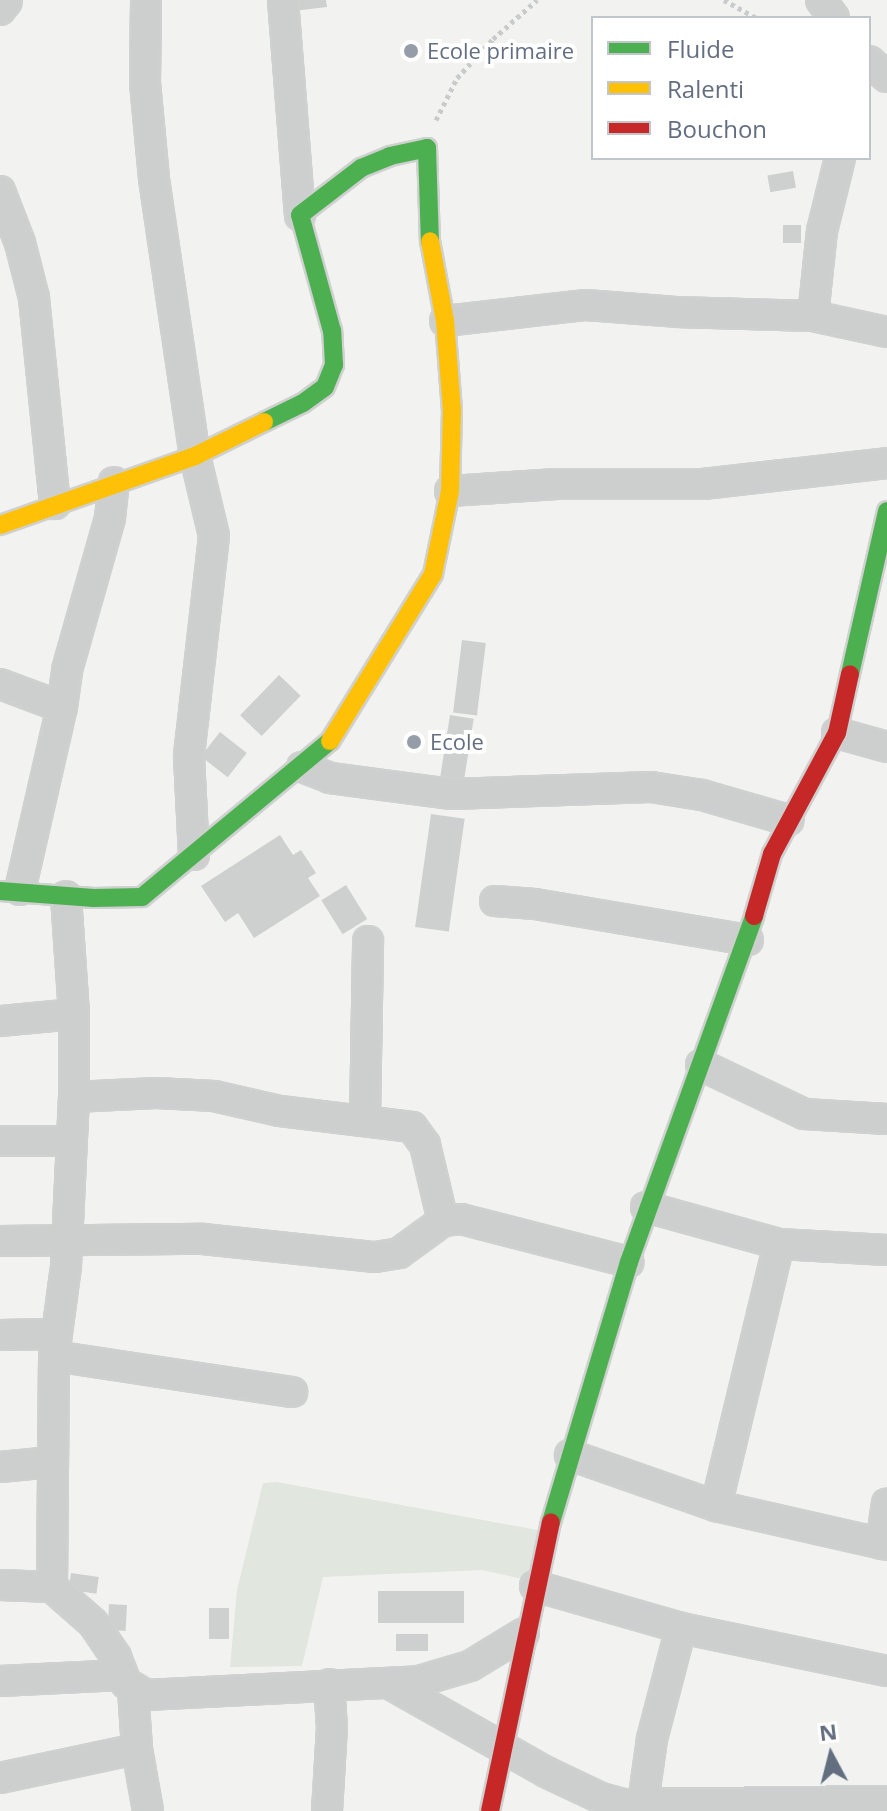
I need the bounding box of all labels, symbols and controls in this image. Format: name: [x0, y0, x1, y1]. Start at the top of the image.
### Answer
legend: [591, 16, 871, 160]
text: Fluide: [667, 32, 734, 65]
place label: Ecole primaire: [427, 38, 574, 64]
marker: Ecole primaire: [402, 42, 420, 60]
text: Ralenti: [667, 72, 744, 105]
text: Bouchon: [667, 112, 767, 145]
place label: Ecole: [430, 729, 484, 755]
marker: Ecole: [405, 733, 423, 751]
north arrow: [791, 1715, 871, 1795]
text: N: [817, 1715, 839, 1747]

